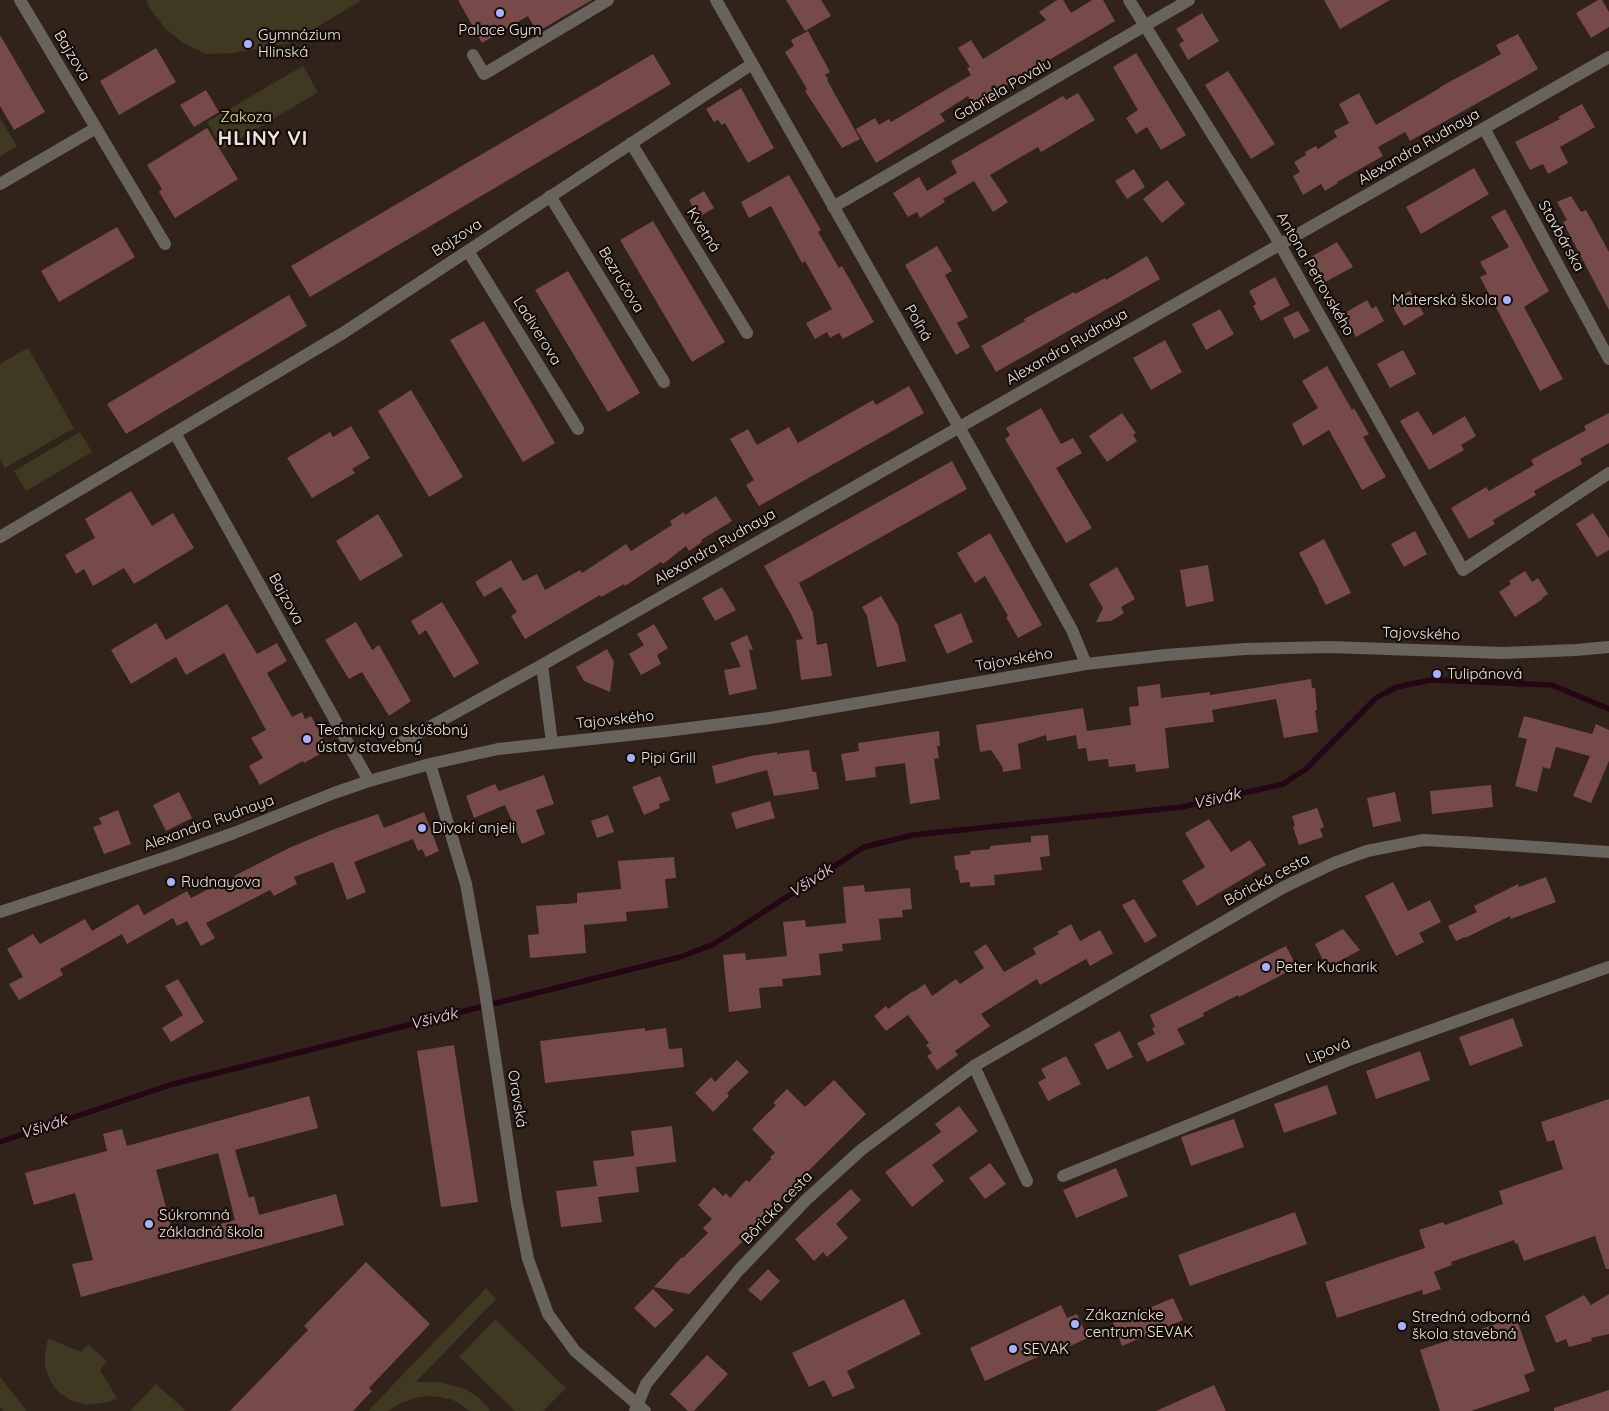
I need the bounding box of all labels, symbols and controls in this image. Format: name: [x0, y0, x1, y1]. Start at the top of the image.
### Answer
marker: Palace Gym: [494, 7, 506, 19]
place label: Palace Gym: [458, 21, 542, 39]
place label: Gymnázium Hlinská: [258, 26, 341, 61]
street label: Bajzova: [50, 27, 94, 85]
marker: Gymnázium Hlinská: [242, 38, 254, 50]
street label: Gabriela Povalu: [951, 55, 1055, 125]
street label: Alexandra Rudnaya: [1355, 105, 1483, 189]
park label: Zakoza: [220, 108, 272, 126]
district label: HLINY VI: [217, 127, 309, 151]
street label: Stavbárska: [1534, 197, 1588, 275]
street label: Kvetná: [682, 204, 724, 256]
street label: Antona Petrovského: [1272, 209, 1358, 339]
street label: Bajzova: [429, 215, 485, 261]
street label: Bezručova: [594, 244, 648, 316]
place label: Materská škola: [1392, 291, 1497, 309]
street label: Ladiverova: [509, 294, 565, 368]
marker: Materská škola: [1501, 294, 1513, 306]
street label: Poľná: [900, 302, 936, 344]
street label: Alexandra Rudnaya: [1003, 305, 1131, 389]
street label: Alexandra Rudnaya: [651, 505, 779, 589]
street label: Bajzova: [265, 570, 307, 628]
street label: Tajovského: [1382, 624, 1460, 644]
street label: Tajovského: [974, 644, 1054, 676]
place label: Tulipánová: [1447, 665, 1522, 683]
marker: Tulipánová: [1431, 668, 1443, 680]
street label: Tajovského: [575, 707, 655, 733]
place label: Technický a skúšobný ústav stavebný: [317, 721, 468, 756]
marker: Technický a skúšobný ústav stavebný: [301, 733, 313, 745]
place label: Pipi Grill: [641, 749, 696, 767]
marker: Pipi Grill: [625, 752, 637, 764]
water label: Všivák: [1191, 784, 1243, 814]
street label: Alexandra Rudnaya: [141, 791, 277, 855]
place label: Divokí anjeli: [432, 819, 515, 837]
marker: Divokí anjeli: [416, 822, 428, 834]
street label: Bôrická cesta: [1221, 850, 1313, 910]
water label: Všivák: [786, 860, 836, 902]
place label: Rudnayova: [181, 873, 261, 891]
marker: Rudnayova: [165, 876, 177, 888]
place label: Peter Kucharik: [1276, 958, 1377, 976]
marker: Peter Kucharik: [1260, 961, 1272, 973]
water label: Všivák: [408, 1004, 460, 1034]
street label: Lipová: [1303, 1034, 1353, 1068]
street label: Oravská: [504, 1069, 530, 1129]
water label: Všivák: [18, 1110, 70, 1144]
street label: Bôrická cesta: [738, 1168, 816, 1248]
place label: Súkromná základná škola: [159, 1206, 263, 1241]
marker: Súkromná základná škola: [143, 1218, 155, 1230]
place label: Zákaznícke centrum SEVAK: [1085, 1306, 1193, 1341]
place label: Stredná odborná škola stavebná: [1412, 1308, 1530, 1343]
marker: Zákaznícke centrum SEVAK: [1069, 1318, 1081, 1330]
marker: Stredná odborná škola stavebná: [1396, 1320, 1408, 1332]
place label: SEVAK: [1023, 1340, 1069, 1358]
marker: SEVAK: [1007, 1343, 1019, 1355]

